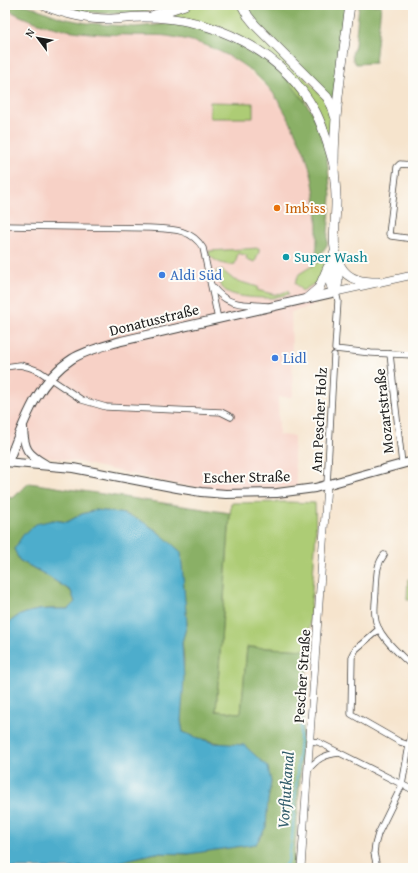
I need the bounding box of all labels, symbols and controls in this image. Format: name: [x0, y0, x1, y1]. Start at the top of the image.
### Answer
north arrow: [18, 18, 58, 58]
text: N: [21, 25, 39, 40]
place label: Imbiss: [285, 197, 326, 218]
marker: Imbiss: [272, 203, 282, 213]
place label: Super Wash: [294, 246, 368, 267]
marker: Super Wash: [281, 252, 291, 262]
place label: Aldi Süd: [170, 264, 222, 285]
marker: Aldi Süd: [157, 270, 167, 280]
street label: Donatusstraße: [107, 298, 201, 341]
place label: Lidl: [283, 347, 307, 368]
marker: Lidl: [270, 353, 280, 363]
street label: Am Pescher Holz: [305, 366, 332, 473]
street label: Mozartstraße: [369, 368, 398, 455]
street label: Escher Straße: [204, 465, 290, 488]
street label: Pescher Straße: [288, 628, 315, 724]
water label: Vorflutkanal: [270, 750, 300, 830]

